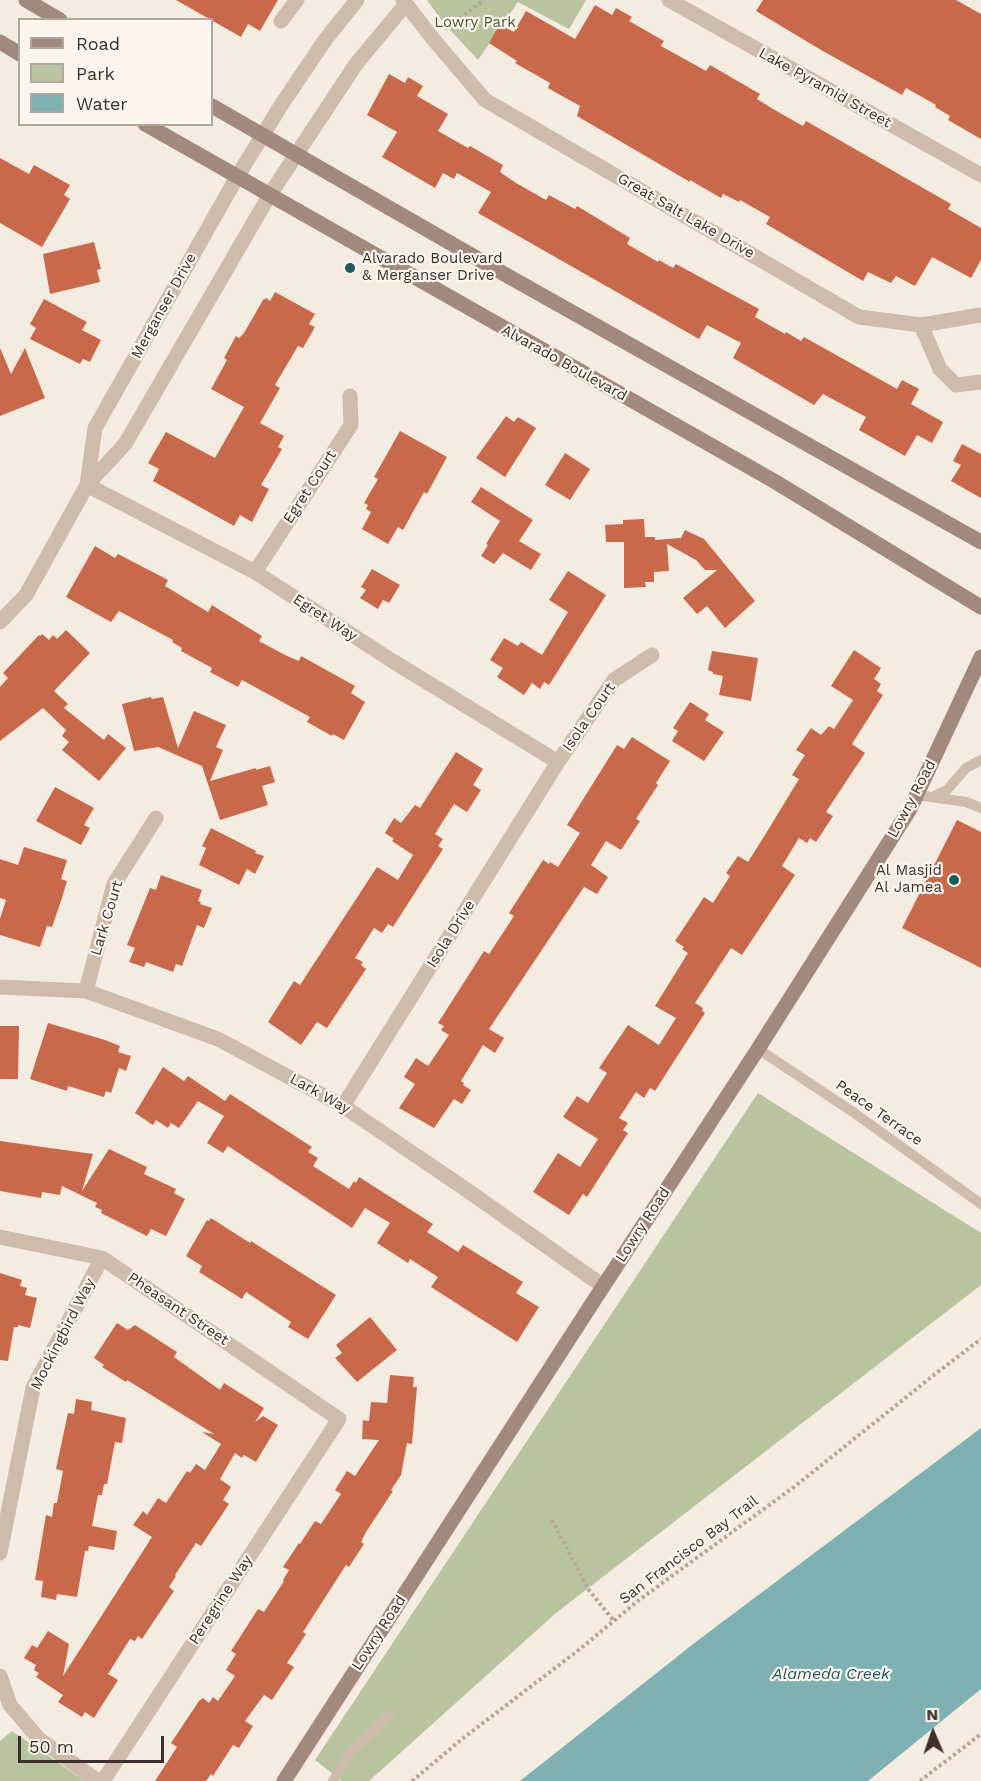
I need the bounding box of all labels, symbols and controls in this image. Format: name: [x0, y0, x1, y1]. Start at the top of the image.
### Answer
park label: Lowry Park: [434, 14, 516, 32]
legend: [18, 18, 213, 126]
text: Road: [76, 33, 120, 54]
street label: Lake Pyramid Street: [756, 44, 894, 132]
text: Park: [76, 63, 115, 84]
text: Water: [76, 93, 128, 114]
street label: Great Salt Lake Drive: [614, 169, 758, 263]
street label: Merganser Drive: [128, 250, 200, 362]
place label: Alvarado Boulevard & Merganser Drive: [362, 250, 503, 285]
marker: Alvarado Boulevard & Merganser Drive: [343, 261, 357, 275]
street label: Alvarado Boulevard: [498, 321, 630, 405]
street label: Egret Court: [280, 447, 340, 527]
street label: Egret Way: [290, 591, 360, 645]
street label: Isola Court: [559, 679, 619, 755]
street label: Lowry Road: [884, 757, 940, 841]
place label: Al Masjid Al Jamea: [874, 862, 942, 897]
marker: Al Masjid Al Jamea: [947, 873, 961, 887]
street label: Lark Court: [87, 878, 127, 958]
street label: Isola Drive: [423, 897, 479, 971]
street label: Lark Way: [286, 1070, 354, 1118]
street label: Peace Terrace: [832, 1076, 926, 1150]
street label: Lowry Road: [612, 1184, 674, 1266]
street label: Pheasant Street: [124, 1269, 232, 1349]
street label: Mockingbird Way: [27, 1275, 99, 1393]
street label: San Francisco Bay Trail: [616, 1492, 762, 1608]
street label: Peregrine Way: [185, 1552, 257, 1648]
street label: Lowry Road: [348, 1592, 410, 1674]
water label: Alameda Creek: [772, 1664, 890, 1684]
north arrow: [903, 1703, 963, 1763]
text: N: [926, 1705, 939, 1724]
scale bar: [21, 1724, 166, 1762]
text: 50 m: [29, 1736, 74, 1757]

